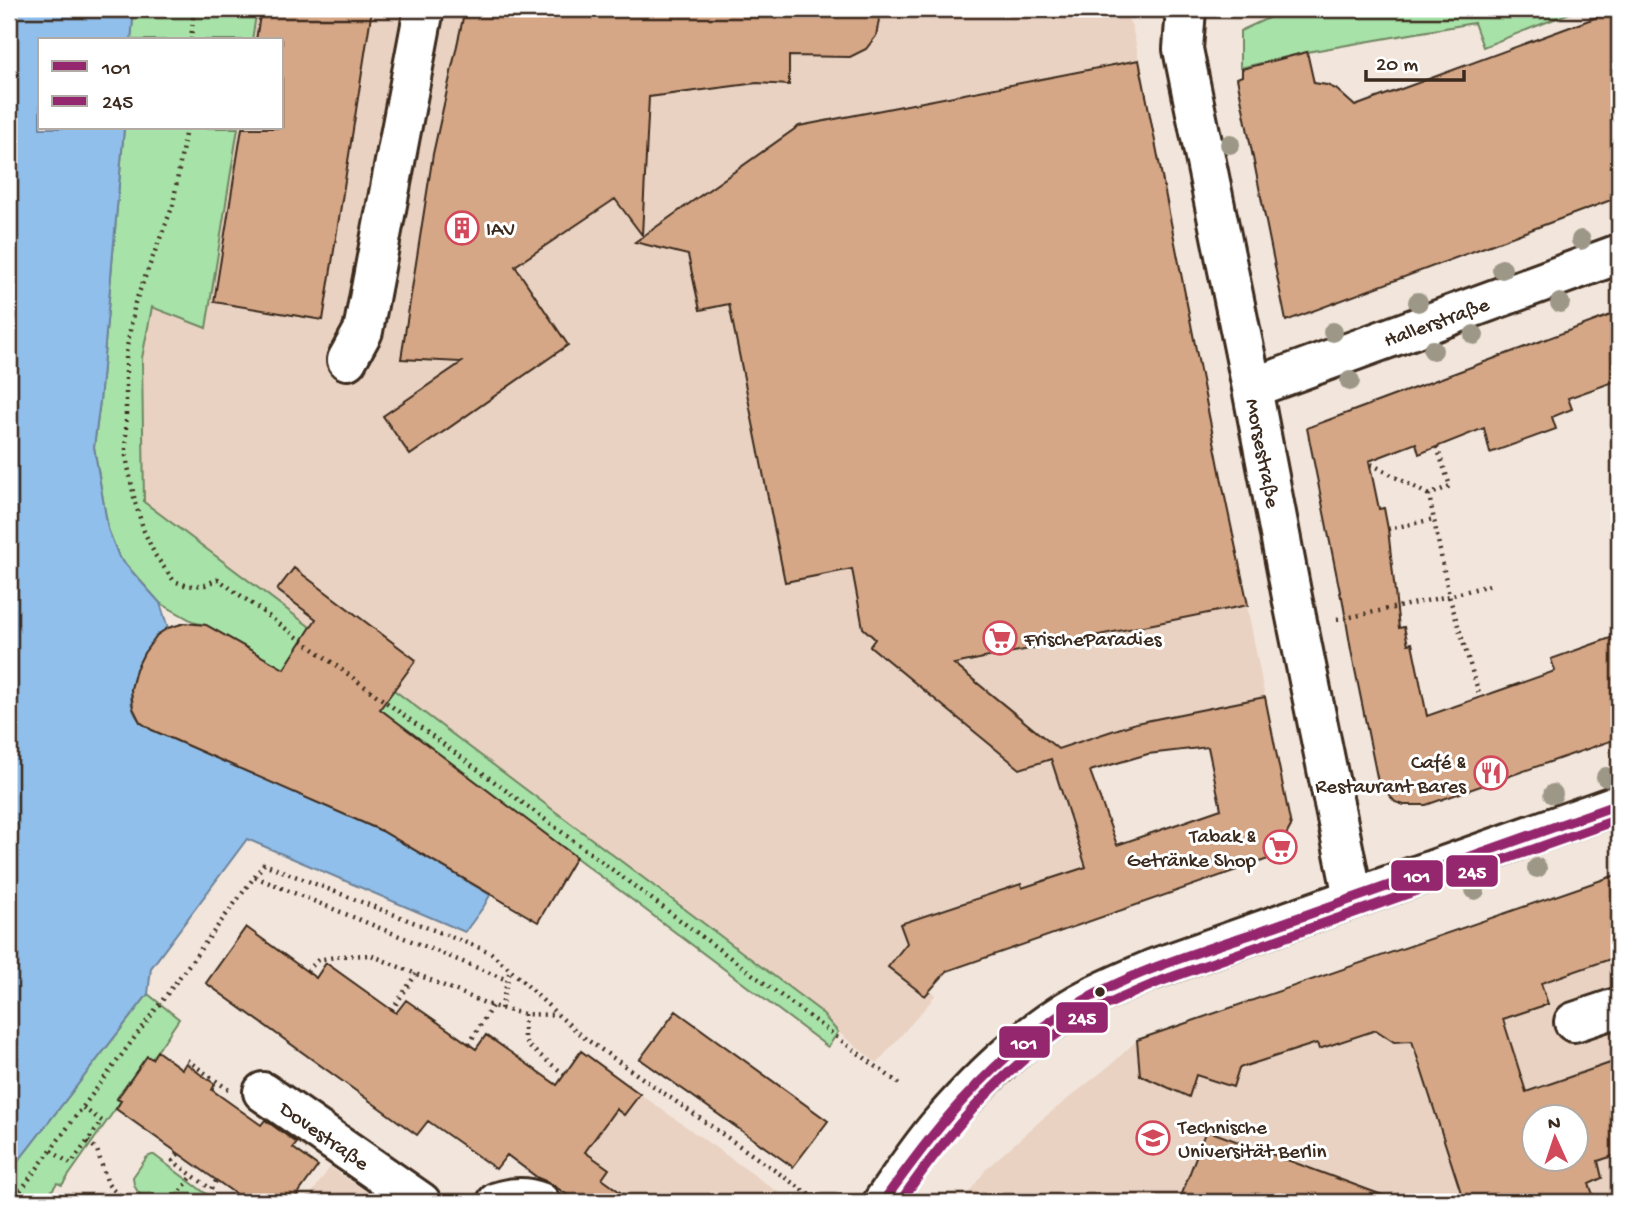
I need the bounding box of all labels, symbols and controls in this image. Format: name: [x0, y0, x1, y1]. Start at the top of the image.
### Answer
legend: [38, 38, 284, 130]
scale bar: [1366, 38, 1464, 82]
text: 20 m: [1376, 54, 1418, 79]
text: 101: [101, 58, 131, 83]
text: 245: [102, 92, 133, 117]
building icon: IAV: [443, 209, 481, 247]
place label: IAV: [486, 219, 515, 244]
street label: Hallerstraße: [1381, 293, 1494, 355]
street label: Morsestraße: [1238, 397, 1284, 511]
supermarket icon: FrischeParadies: [981, 619, 1019, 657]
place label: FrischeParadies: [1023, 629, 1163, 654]
place label: Café & Restaurant Bares: [1315, 752, 1467, 801]
restaurant icon: Café & Restaurant Bares: [1472, 754, 1510, 792]
place label: Tabak & Getränke Shop: [1127, 826, 1257, 875]
supermarket icon: Tabak & Getränke Shop: [1261, 828, 1299, 866]
line badge: 245: [1445, 854, 1499, 888]
line badge: 101: [1390, 859, 1444, 892]
text: 245: [1458, 863, 1486, 886]
text: 101: [1403, 867, 1430, 890]
unlabelled marker: [1093, 985, 1107, 999]
line badge: 245: [1055, 1001, 1109, 1034]
text: 245: [1068, 1009, 1096, 1032]
line badge: 101: [998, 1025, 1051, 1059]
text: 101: [1010, 1034, 1037, 1057]
street label: Dovestraße: [272, 1097, 374, 1179]
north arrow: [1520, 1102, 1590, 1172]
text: N: [1547, 1113, 1561, 1136]
place label: Technische Universität Berlin: [1177, 1117, 1326, 1166]
school or university icon: Technische Universität Berlin: [1134, 1119, 1172, 1157]

